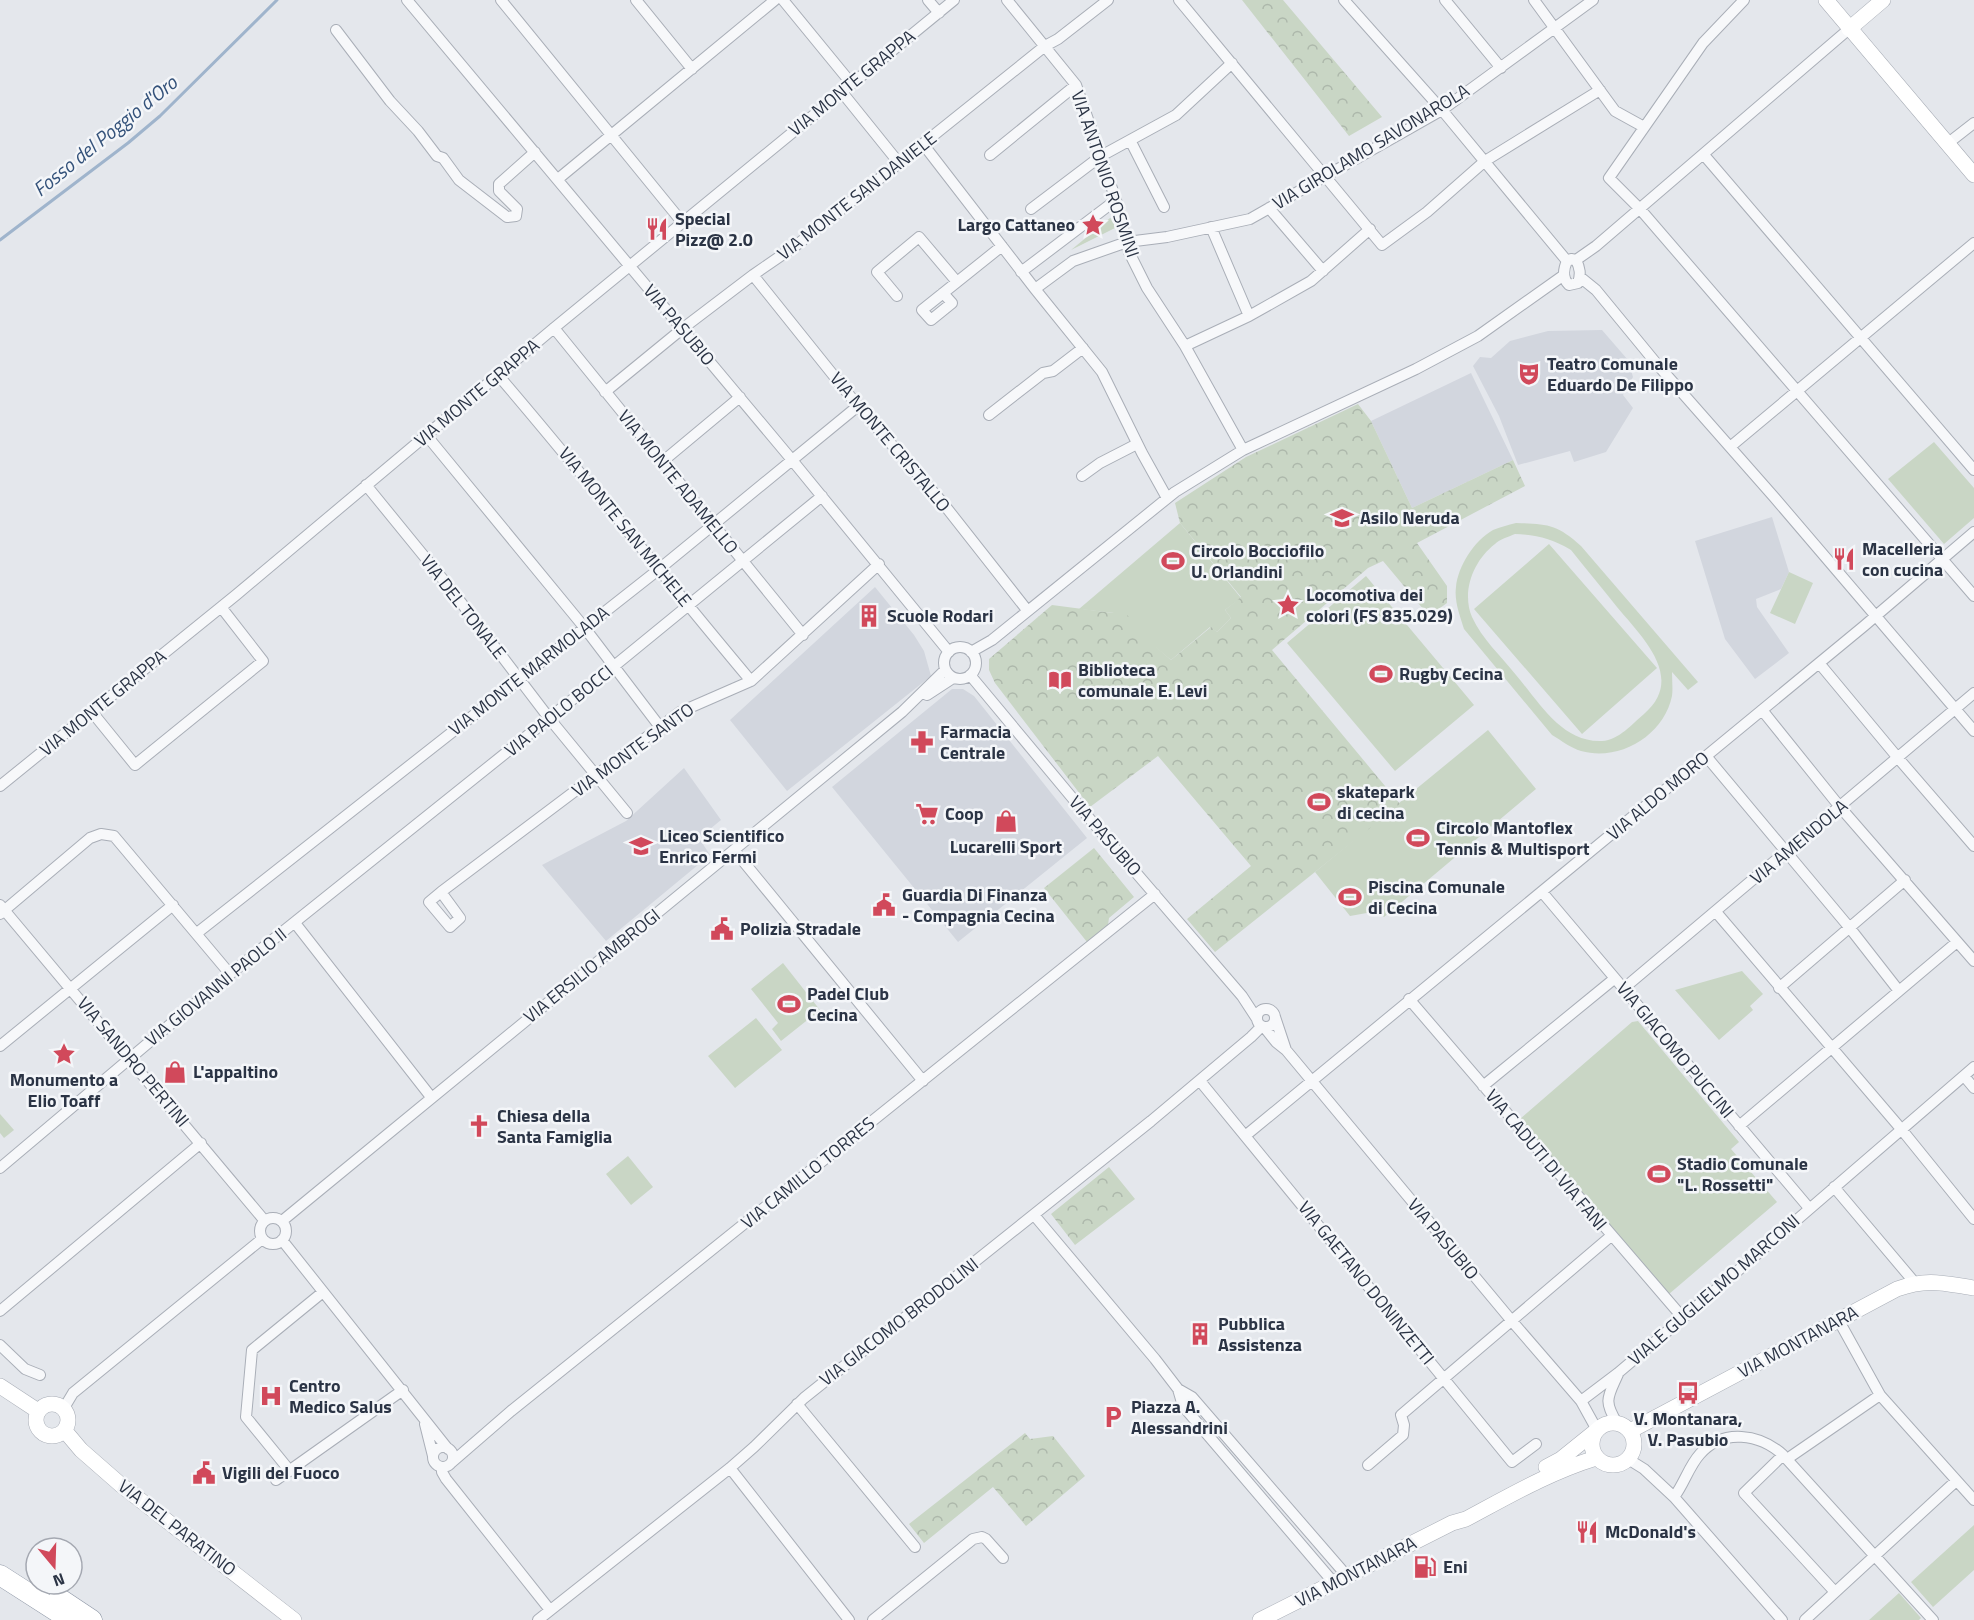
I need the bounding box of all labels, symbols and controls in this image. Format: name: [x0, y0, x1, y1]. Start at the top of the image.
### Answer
street label: VIA MONTE GRAPPA: [782, 23, 921, 142]
water label: Fosso del Poggio d'Oro: [26, 67, 185, 204]
street label: VIA GIROLAMO SAVONAROLA: [1267, 77, 1475, 216]
street label: VIA ANTONIO ROSMINI: [1064, 87, 1147, 261]
street label: VIA MONTE SAN DANIELE: [771, 125, 942, 267]
place label: Special Pizz@ 2.0: [675, 205, 753, 253]
place label: Largo Cattaneo: [957, 211, 1075, 238]
place icon: Largo Cattaneo: [1080, 212, 1106, 238]
restaurant icon: Special Pizz@ 2.0: [644, 216, 670, 242]
street label: VIA PASUBIO: [637, 278, 722, 371]
street label: VIA MONTE GRAPPA: [408, 332, 545, 453]
place label: Teatro Comunale Eduardo De Filippo: [1547, 350, 1694, 398]
theatre icon: Teatro Comunale Eduardo De Filippo: [1516, 361, 1542, 387]
street label: VIA MONTE CRISTALLO: [824, 366, 957, 518]
street label: VIA MONTE ADAMELLO: [612, 404, 745, 560]
street label: VIA MONTE SAN MICHELE: [552, 441, 698, 612]
place label: Asilo Neruda: [1360, 504, 1460, 531]
school or university icon: Asilo Neruda: [1329, 505, 1355, 531]
place label: Macelleria con cucina: [1862, 535, 1943, 583]
place label: Circolo Bocciofilo U. Orlandini: [1191, 537, 1324, 585]
restaurant icon: Macelleria con cucina: [1831, 546, 1857, 572]
sports icon: Circolo Bocciofilo U. Orlandini: [1160, 548, 1186, 574]
street label: VIA DEL TONALE: [414, 549, 513, 665]
place label: Locomotiva dei colori (FS 835.029): [1306, 581, 1453, 629]
place icon: Locomotiva dei colori (FS 835.029): [1275, 592, 1301, 618]
street label: VIA MONTE MARMOLADA: [443, 599, 615, 742]
place label: Scuole Rodari: [887, 602, 993, 629]
building icon: Scuole Rodari: [856, 603, 882, 629]
street label: VIA MONTE GRAPPA: [33, 643, 172, 762]
place label: Biblioteca comunale E. Levi: [1078, 656, 1207, 704]
street label: VIA PAOLO BOCCI: [498, 658, 619, 763]
place label: Rugby Cecina: [1399, 660, 1503, 687]
sports icon: Rugby Cecina: [1368, 661, 1394, 687]
library icon: Biblioteca comunale E. Levi: [1047, 667, 1073, 693]
street label: VIA MONTE SANTO: [566, 696, 700, 803]
place label: Farmacia Centrale: [940, 718, 1011, 766]
pharmacy icon: Farmacia Centrale: [909, 729, 935, 755]
street label: VIA ALDO MORO: [1601, 745, 1715, 847]
place label: skatepark di cecina: [1337, 778, 1415, 826]
street label: VIA PASUBIO: [1063, 789, 1148, 882]
sports icon: skatepark di cecina: [1306, 789, 1332, 815]
street label: VIA AMENDOLA: [1744, 792, 1854, 891]
place label: Coop: [945, 800, 984, 827]
supermarket icon: Coop: [914, 801, 940, 827]
shop icon: Lucarelli Sport: [993, 808, 1019, 834]
place label: Circolo Mantoflex Tennis & Multisport: [1436, 814, 1590, 862]
place label: Liceo Scientifico Enrico Fermi: [659, 822, 784, 870]
sports icon: Circolo Mantoflex Tennis & Multisport: [1405, 825, 1431, 851]
school or university icon: Liceo Scientifico Enrico Fermi: [628, 833, 654, 859]
place label: Lucarelli Sport: [950, 833, 1063, 860]
place label: Piscina Comunale di Cecina: [1368, 873, 1505, 921]
place label: Guardia Di Finanza - Compagnia Cecina: [902, 881, 1055, 929]
sports icon: Piscina Comunale di Cecina: [1337, 884, 1363, 910]
public building icon: Guardia Di Finanza - Compagnia Cecina: [871, 892, 897, 918]
street label: VIA ERSILIO AMBROGI: [517, 902, 666, 1029]
place label: Polizia Stradale: [740, 915, 861, 942]
public building icon: Polizia Stradale: [709, 916, 735, 942]
street label: VIA GIOVANNI PAOLO II: [139, 921, 292, 1052]
street label: VIA GIACOMO PUCCINI: [1610, 976, 1741, 1124]
place label: Padel Club Cecina: [807, 980, 889, 1028]
street label: VIA SANDRO PERTINI: [71, 991, 196, 1133]
sports icon: Padel Club Cecina: [776, 991, 802, 1017]
place icon: Monumento a Elio Toaff: [51, 1041, 77, 1067]
place label: L'appaltino: [193, 1058, 278, 1085]
shop icon: L'appaltino: [162, 1059, 188, 1085]
place label: Monumento a Elio Toaff: [10, 1066, 118, 1114]
street label: VIA CADUTI DI VIA FANI: [1479, 1083, 1614, 1236]
place label: Chiesa della Santa Famiglia: [497, 1102, 612, 1150]
street label: VIA CAMILLO TORRES: [735, 1110, 880, 1235]
church icon: Chiesa della Santa Famiglia: [466, 1113, 492, 1139]
place label: Stadio Comunale "L. Rossetti": [1677, 1150, 1808, 1198]
sports icon: Stadio Comunale "L. Rossetti": [1646, 1161, 1672, 1187]
street label: VIA PASUBIO: [1401, 1192, 1486, 1285]
street label: VIA GAETANO DONINZETTI: [1292, 1195, 1441, 1370]
street label: VIALE GUGLIELMO MARCONI: [1622, 1207, 1805, 1372]
street label: VIA GIACOMO BRODOLINI: [813, 1251, 984, 1392]
street label: VIA MONTANARA: [1733, 1298, 1863, 1385]
place label: Pubblica Assistenza: [1218, 1310, 1302, 1358]
building icon: Pubblica Assistenza: [1187, 1321, 1213, 1347]
place label: Centro Medico Salus: [289, 1372, 392, 1420]
bus stop icon: V. Montanara, V. Pasubio: [1675, 1380, 1701, 1406]
hospital icon: Centro Medico Salus: [258, 1383, 284, 1409]
place label: Piazza A. Alessandrini: [1131, 1393, 1228, 1441]
parking icon: Piazza A. Alessandrini: [1100, 1404, 1126, 1430]
place label: V. Montanara, V. Pasubio: [1633, 1405, 1743, 1453]
place label: Vigili del Fuoco: [222, 1459, 340, 1486]
public building icon: Vigili del Fuoco: [191, 1460, 217, 1486]
street label: VIA DEL PARATINO: [113, 1473, 242, 1582]
place label: McDonald's: [1605, 1518, 1696, 1545]
restaurant icon: McDonald's: [1574, 1519, 1600, 1545]
street label: VIA MONTANARA: [1291, 1529, 1421, 1614]
north arrow: [24, 1536, 84, 1596]
place label: Eni: [1443, 1553, 1468, 1580]
fuel station icon: Eni: [1412, 1554, 1438, 1580]
text: N: [50, 1567, 68, 1593]

